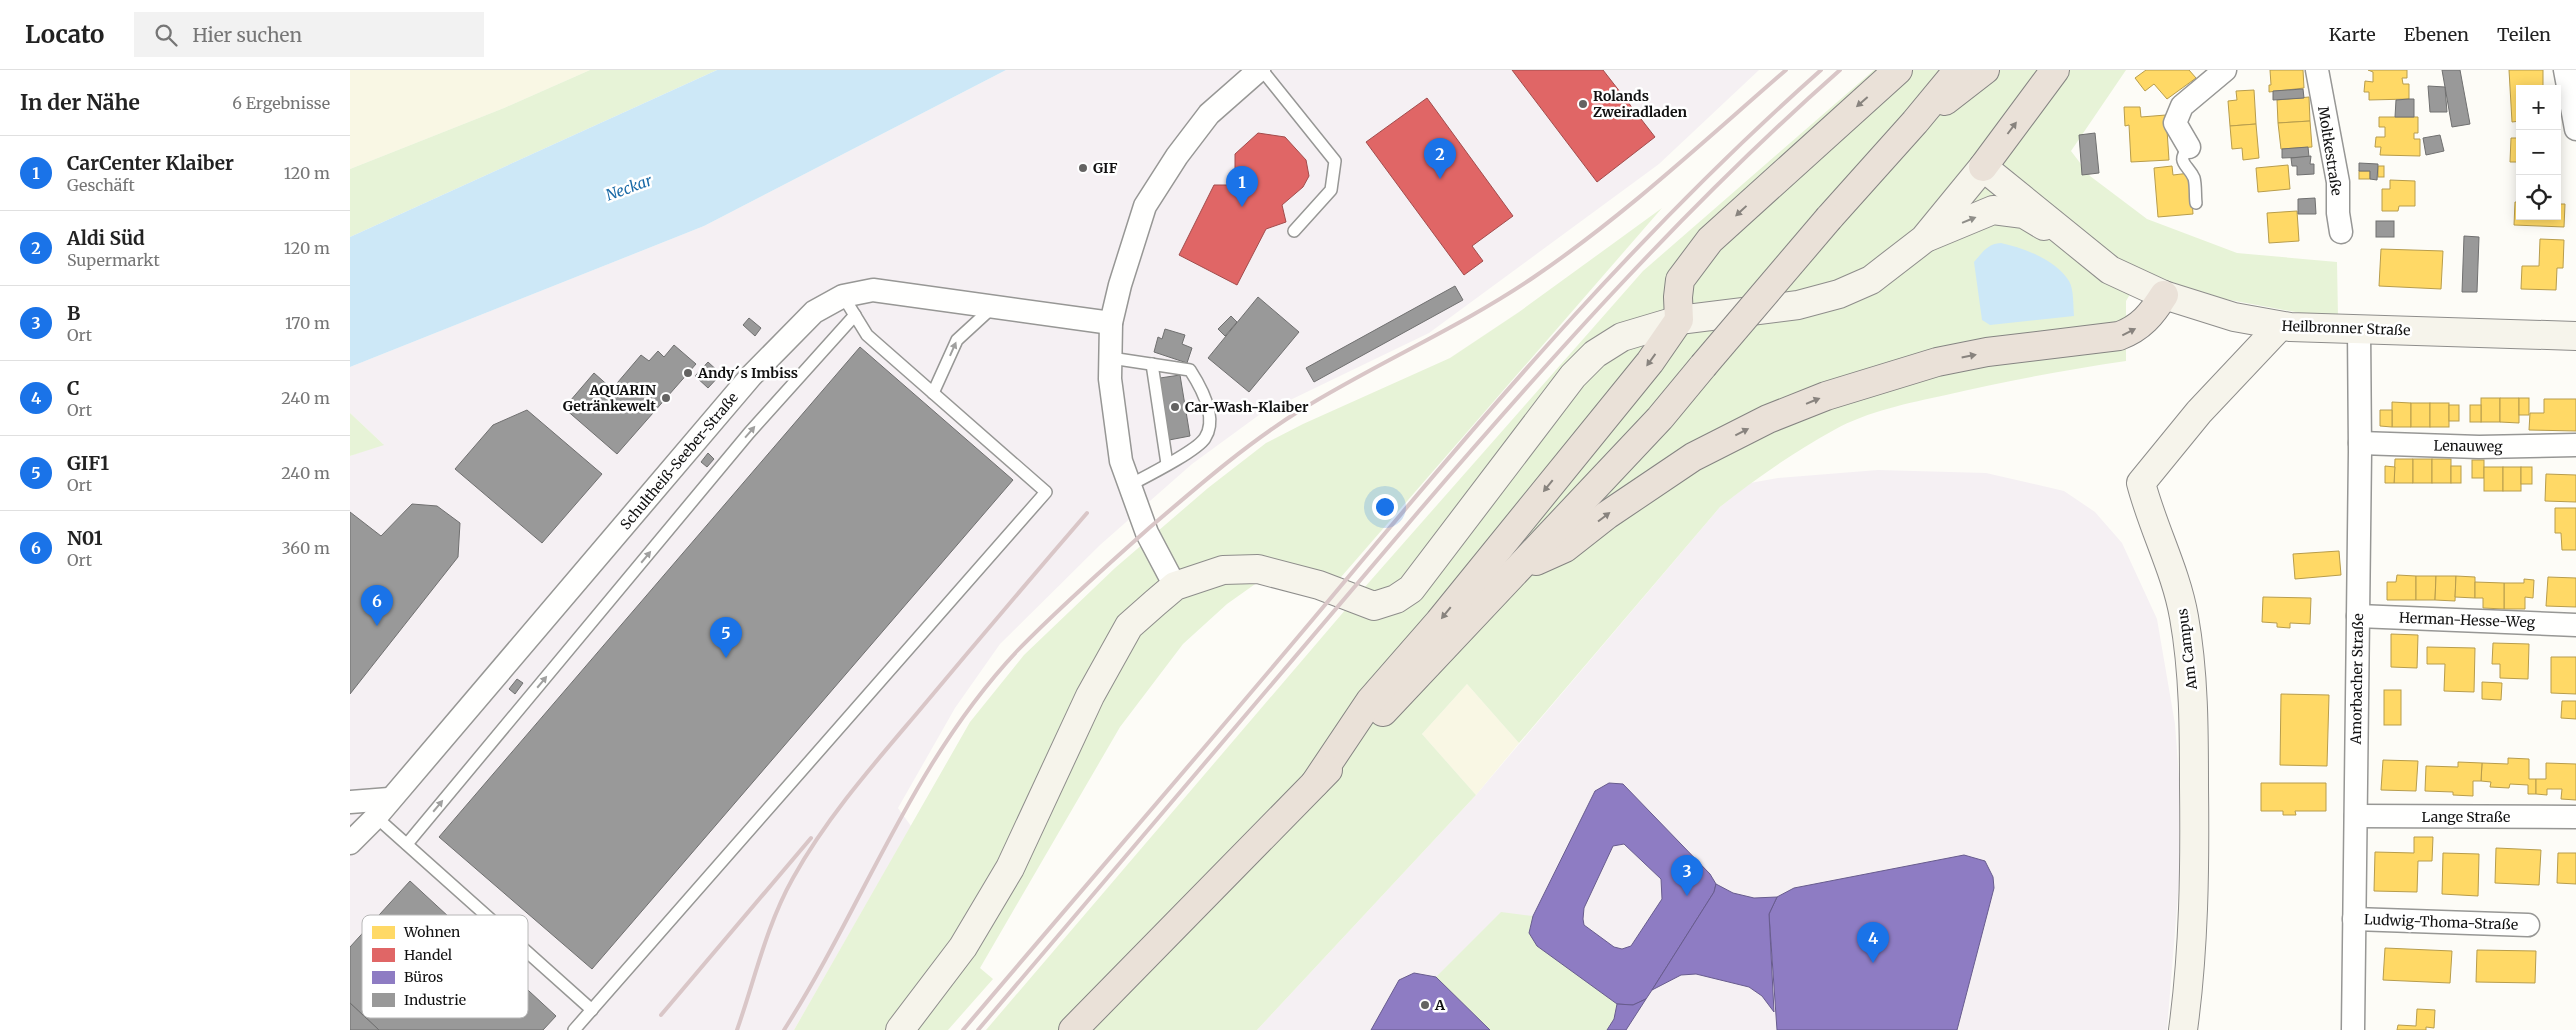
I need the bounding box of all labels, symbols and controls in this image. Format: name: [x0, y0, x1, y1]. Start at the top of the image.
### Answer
search box: [134, 12, 484, 57]
text: Locato: [25, 19, 104, 50]
icon: search: [152, 21, 180, 49]
text: Hier suchen: [192, 23, 302, 47]
text: Karte: [2329, 23, 2376, 46]
text: Ebenen: [2404, 23, 2469, 46]
text: Teilen: [2497, 23, 2551, 46]
map controls: [2516, 85, 2561, 220]
button: +: [2516, 85, 2561, 130]
place label: Rolands Zweiradladen: [1593, 87, 1687, 121]
text: In der Nähe: [20, 89, 140, 116]
text: 6 Ergebnisse: [232, 93, 330, 113]
one-way arrow: [1856, 96, 1868, 108]
marker: Rolands Zweiradladen: [1577, 98, 1589, 110]
street label: Moltkestraße: [2314, 105, 2346, 197]
one-way arrow: [2007, 122, 2018, 135]
button: −: [2516, 130, 2561, 175]
pin: 2: [1424, 138, 1456, 179]
text: CarCenter Klaiber: [67, 151, 234, 175]
place label: GIF: [1093, 159, 1118, 177]
marker: GIF: [1077, 162, 1089, 174]
text: 1: [32, 163, 40, 183]
text: 120 m: [284, 163, 330, 183]
pin: 1: [1226, 166, 1258, 207]
water label: Neckar: [603, 170, 655, 205]
text: Geschäft: [67, 175, 135, 195]
button: locate: [2516, 175, 2561, 220]
one-way arrow: [1736, 205, 1748, 217]
one-way arrow: [1962, 216, 1977, 224]
text: Aldi Süd: [67, 226, 145, 250]
text: 2: [31, 238, 41, 258]
text: 120 m: [284, 238, 330, 258]
text: Supermarkt: [67, 250, 160, 270]
text: B: [67, 301, 80, 325]
text: 3: [31, 313, 41, 333]
text: 170 m: [285, 313, 330, 333]
street label: Heilbronner Straße: [2281, 317, 2411, 339]
text: Ort: [67, 325, 92, 345]
one-way arrow: [2122, 327, 2136, 335]
one-way arrow: [950, 342, 958, 356]
one-way arrow: [1961, 352, 1976, 360]
one-way arrow: [1646, 353, 1656, 367]
place label: Andy´s Imbiss: [697, 364, 798, 382]
marker: Andy´s Imbiss: [682, 367, 694, 379]
text: C: [67, 376, 80, 400]
place label: AQUARIN Getränkewelt: [563, 381, 656, 415]
text: 4: [31, 388, 41, 408]
text: 240 m: [281, 388, 330, 408]
street label: Schultheiß-Seeber-Straße: [616, 389, 742, 533]
marker: AQUARIN Getränkewelt: [660, 392, 672, 404]
one-way arrow: [1806, 397, 1821, 405]
place label: Car-Wash-Klaiber: [1185, 398, 1309, 416]
text: Ort: [67, 400, 92, 420]
marker: Car-Wash-Klaiber: [1169, 401, 1181, 413]
one-way arrow: [745, 426, 756, 439]
one-way arrow: [1735, 428, 1749, 436]
street label: Lenauweg: [2433, 436, 2503, 456]
text: GIF1: [67, 451, 109, 475]
text: 5: [31, 463, 41, 483]
text: 240 m: [281, 463, 330, 483]
text: Ort: [67, 475, 92, 495]
one-way arrow: [1543, 479, 1554, 492]
your location: [1372, 494, 1398, 520]
one-way arrow: [1597, 512, 1610, 523]
text: N01: [67, 526, 103, 550]
text: 6: [31, 538, 41, 558]
text: 360 m: [281, 538, 330, 558]
text: Ort: [67, 550, 92, 570]
one-way arrow: [640, 551, 652, 563]
pin: 6: [361, 585, 393, 626]
one-way arrow: [1441, 606, 1452, 619]
street label: Am Campus: [2173, 607, 2201, 692]
street label: Herman-Hesse-Weg: [2399, 609, 2536, 631]
street label: Amorbacher Straße: [2347, 613, 2367, 746]
pin: 5: [710, 617, 742, 658]
one-way arrow: [536, 676, 548, 688]
one-way arrow: [433, 800, 444, 813]
street label: Lange Straße: [2422, 808, 2510, 826]
pin: 3: [1671, 855, 1703, 896]
street label: Ludwig-Thoma-Straße: [2364, 910, 2518, 934]
legend: [362, 915, 528, 1018]
pin: 4: [1857, 922, 1889, 963]
text: Wohnen: [403, 923, 460, 941]
text: Handel: [404, 946, 453, 964]
text: Büros: [404, 968, 443, 986]
text: Industrie: [404, 991, 466, 1009]
place label: A: [1434, 996, 1446, 1014]
marker: A: [1419, 999, 1431, 1011]

